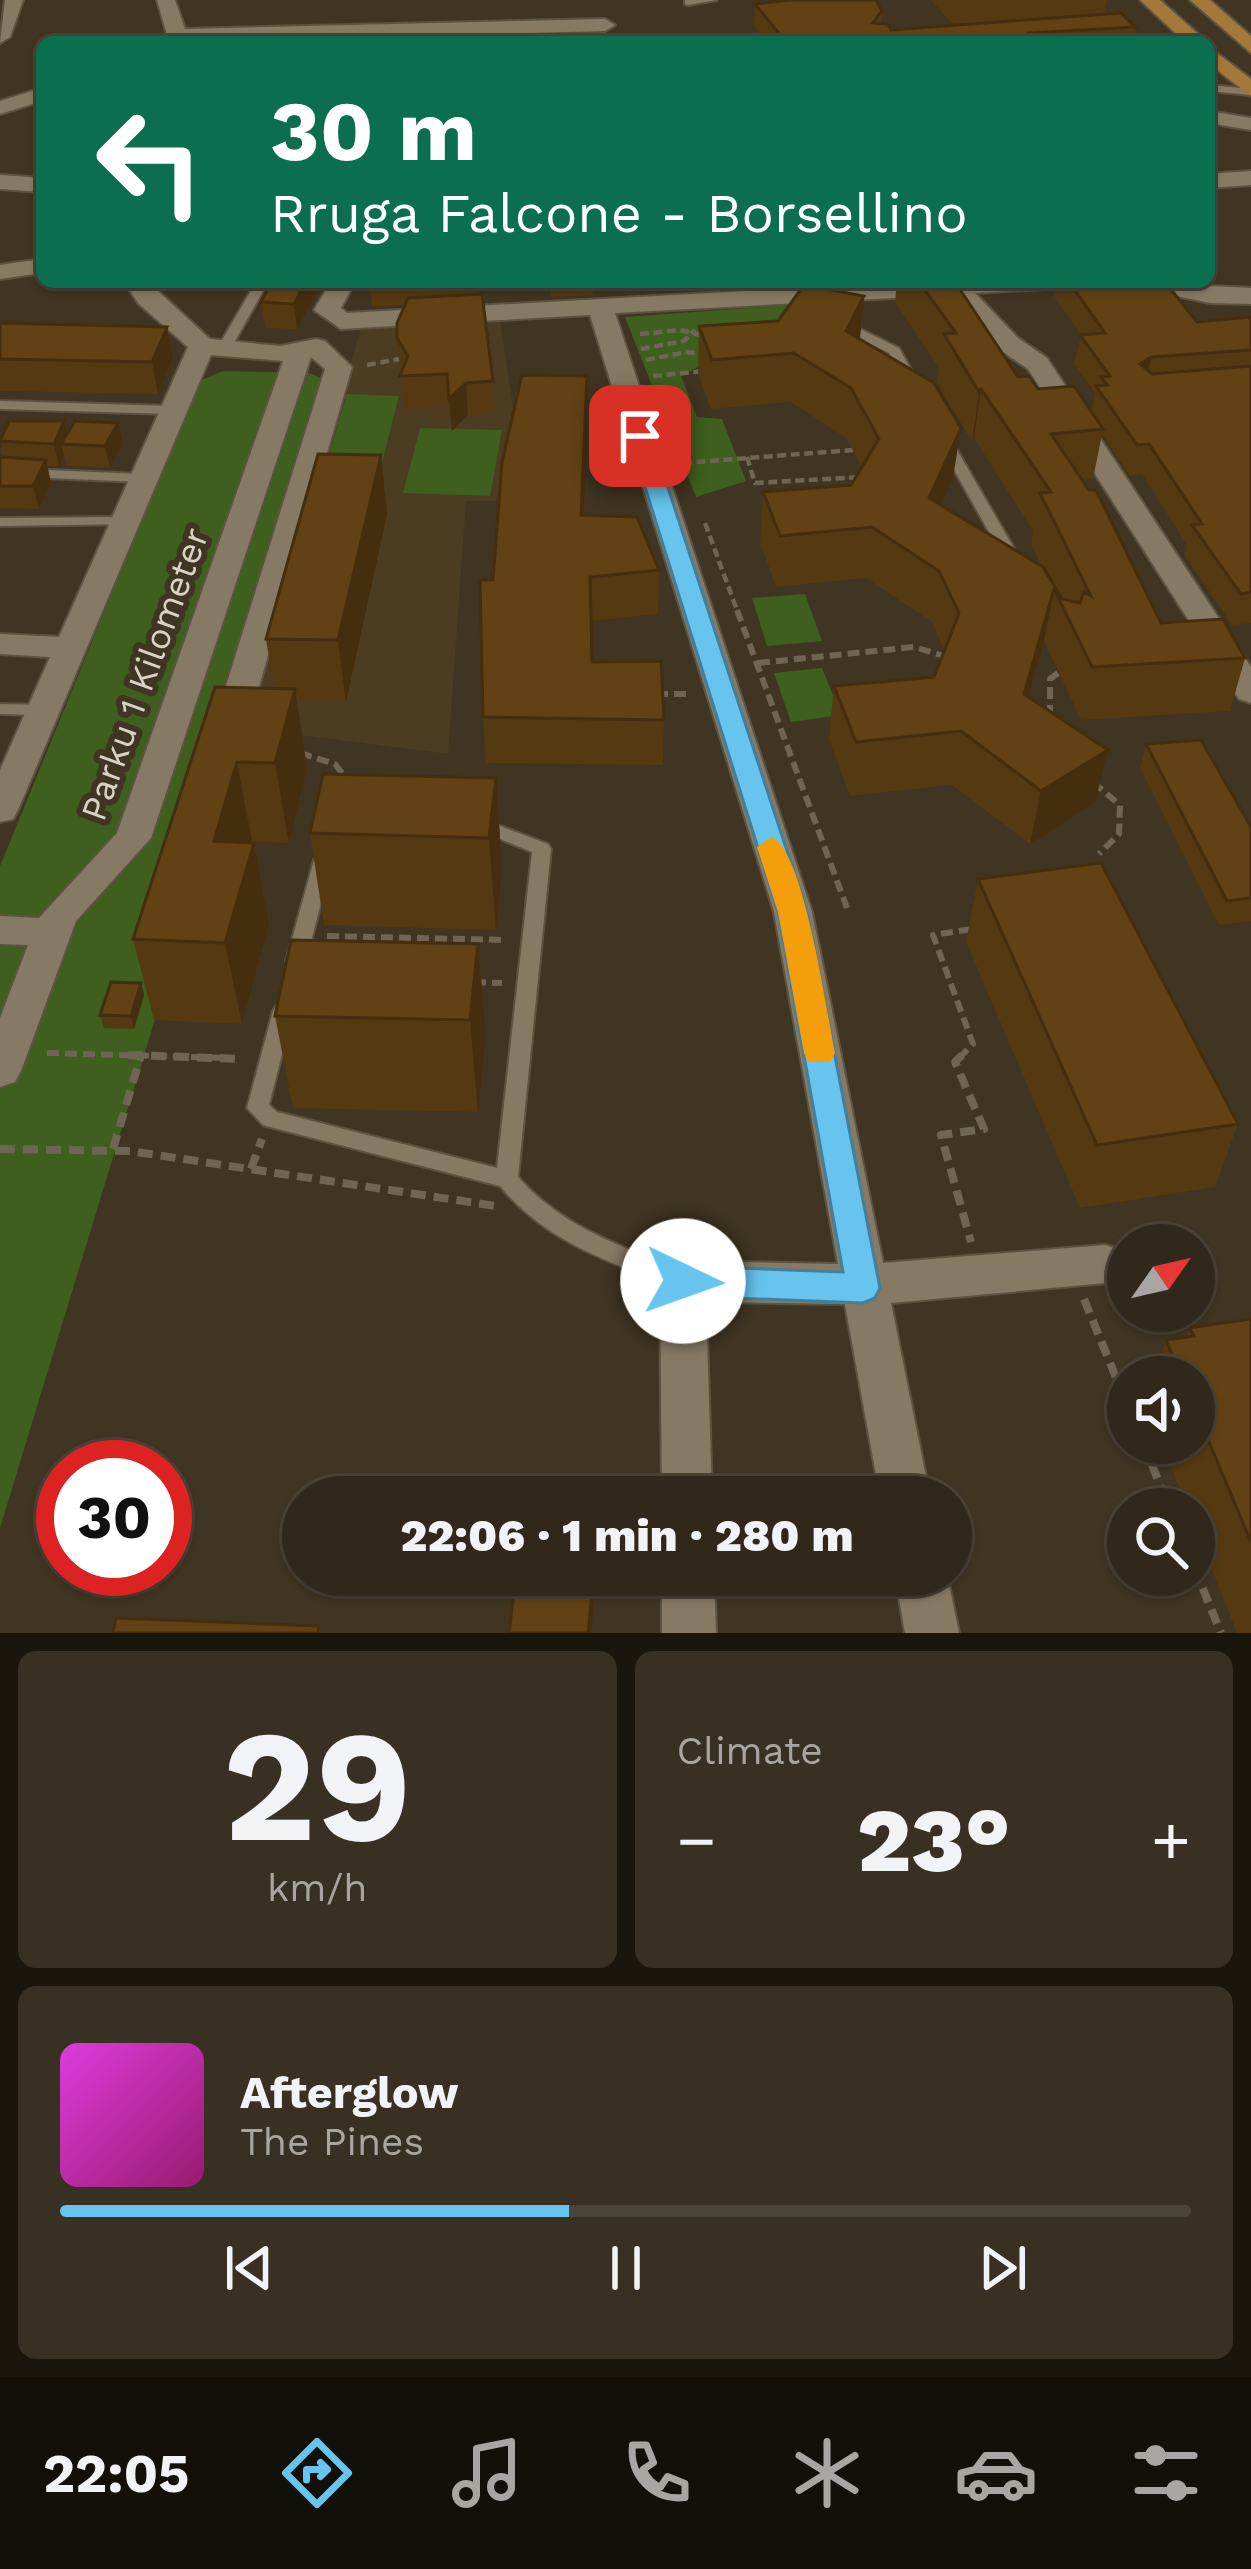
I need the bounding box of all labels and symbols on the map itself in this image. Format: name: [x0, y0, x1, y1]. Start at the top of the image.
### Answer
pin: [589, 385, 691, 487]
street label: Parku 1 Kilometer: [72, 522, 217, 826]
position arrow: [620, 1218, 746, 1344]
north arrow: [1107, 1224, 1215, 1332]
speed limit sign: 30: [36, 1440, 192, 1596]

